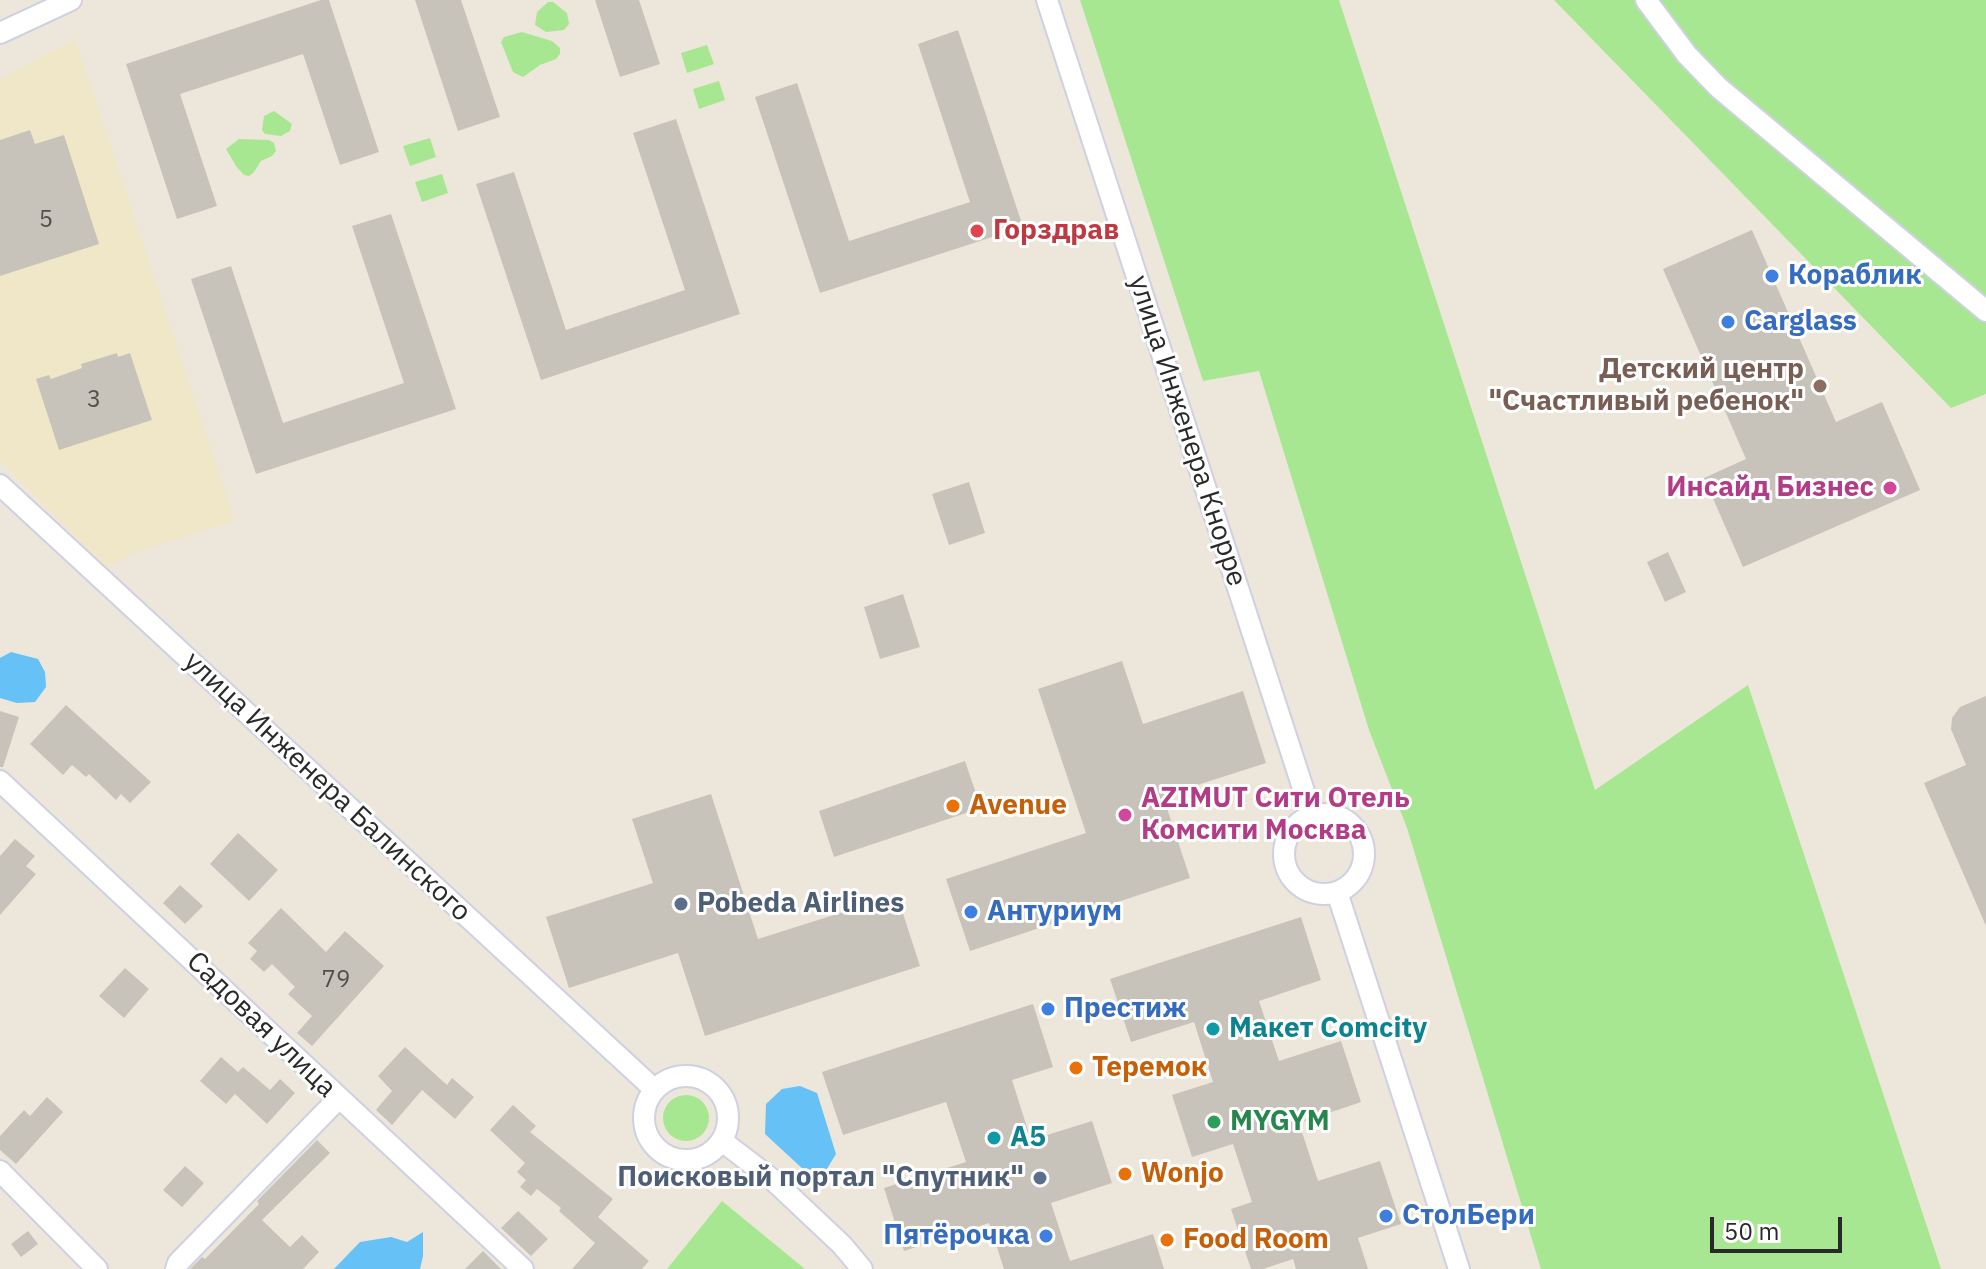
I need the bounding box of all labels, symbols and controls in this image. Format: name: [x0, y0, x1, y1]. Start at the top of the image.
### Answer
house number: 5: [39, 206, 53, 234]
place label: Горздрав: [993, 214, 1119, 248]
marker: Горздрав: [968, 222, 986, 240]
place label: Кораблик: [1788, 259, 1922, 293]
marker: Кораблик: [1763, 267, 1781, 285]
street label: улица Инженера Кнорре: [1121, 271, 1253, 591]
place label: Carglass: [1744, 305, 1857, 339]
marker: Carglass: [1719, 313, 1737, 331]
place label: Детский центр "Счастливый ребенок": [1488, 353, 1804, 419]
marker: Детский центр "Счастливый ребенок": [1811, 377, 1829, 395]
house number: 3: [87, 386, 101, 414]
place label: Инсайд Бизнес: [1666, 471, 1874, 505]
marker: Инсайд Бизнес: [1881, 479, 1899, 497]
street label: улица Инженера Балинского: [176, 645, 478, 929]
place label: AZIMUT Сити Отель Комсити Москва: [1141, 782, 1410, 848]
place label: Avenue: [969, 789, 1067, 823]
marker: Avenue: [944, 797, 962, 815]
marker: AZIMUT Сити Отель Комсити Москва: [1116, 806, 1134, 824]
place label: Pobeda Airlines: [697, 887, 904, 921]
marker: Pobeda Airlines: [672, 895, 690, 913]
place label: Антуриум: [987, 895, 1122, 929]
marker: Антуриум: [962, 903, 980, 921]
street label: Садовая улица: [179, 945, 343, 1105]
house number: 79: [322, 966, 350, 994]
place label: Престиж: [1064, 992, 1186, 1026]
marker: Престиж: [1039, 1000, 1057, 1018]
place label: Макет Comcity: [1229, 1012, 1427, 1046]
marker: Макет Comcity: [1204, 1020, 1222, 1038]
place label: Теремок: [1092, 1051, 1207, 1085]
marker: Теремок: [1067, 1059, 1085, 1077]
place label: MYGYM: [1230, 1105, 1330, 1139]
marker: MYGYM: [1205, 1113, 1223, 1131]
place label: А5: [1010, 1121, 1046, 1155]
marker: А5: [985, 1129, 1003, 1147]
place label: Wonjo: [1141, 1157, 1224, 1191]
place label: Поисковый портал "Спутник": [617, 1161, 1024, 1195]
marker: Wonjo: [1116, 1165, 1134, 1183]
marker: Поисковый портал "Спутник": [1031, 1169, 1049, 1187]
place label: СтолБери: [1402, 1199, 1535, 1233]
scale bar: [1714, 1201, 1846, 1251]
marker: СтолБери: [1377, 1207, 1395, 1225]
text: 50 m: [1724, 1215, 1779, 1247]
place label: Пятёрочка: [883, 1219, 1030, 1253]
place label: Food Room: [1183, 1223, 1329, 1257]
marker: Пятёрочка: [1037, 1227, 1055, 1245]
marker: Food Room: [1158, 1231, 1176, 1249]

